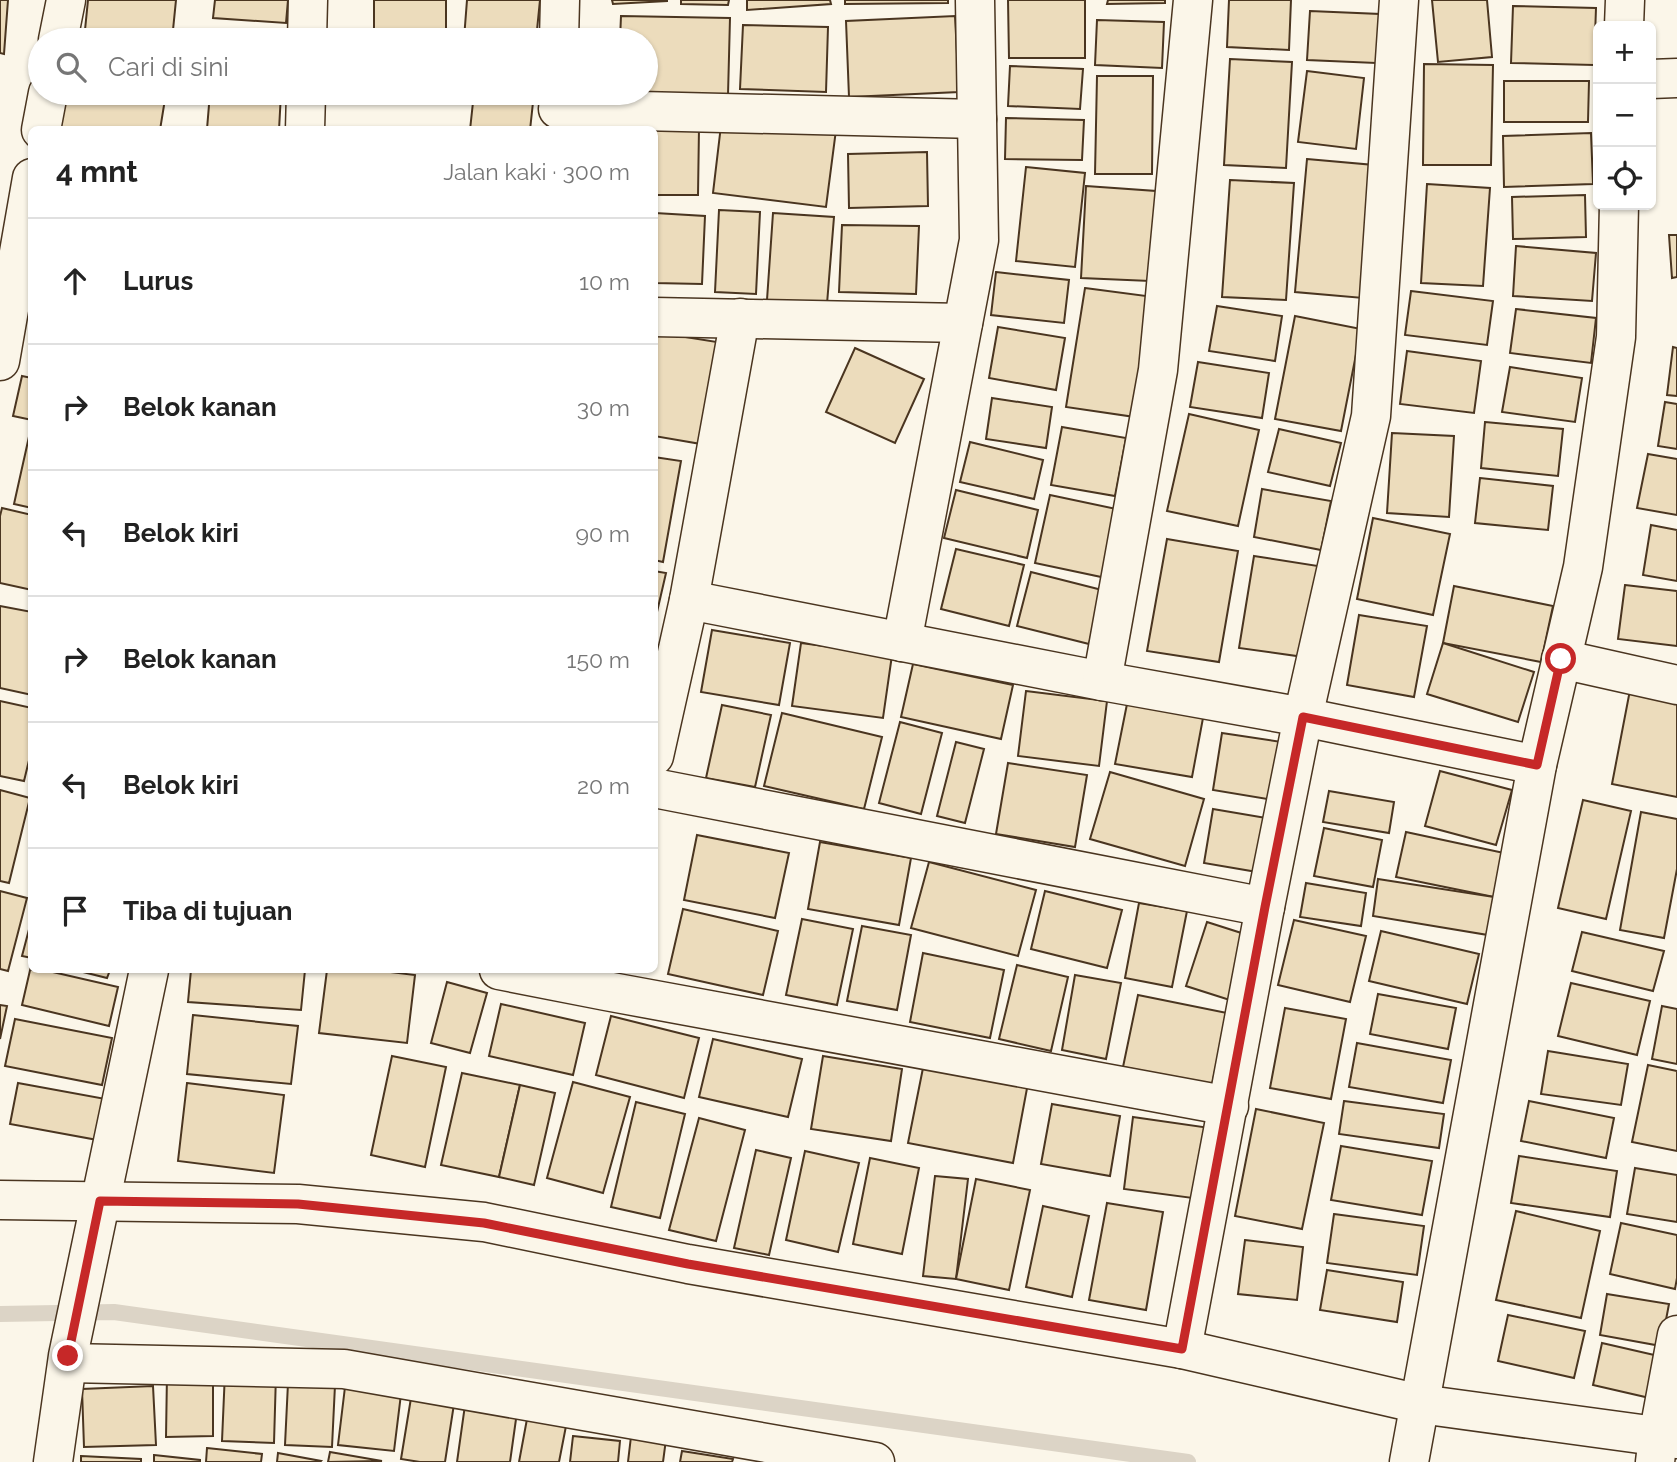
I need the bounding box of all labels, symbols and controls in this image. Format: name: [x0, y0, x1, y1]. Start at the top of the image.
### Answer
map controls: [1593, 21, 1656, 210]
button: +: [1593, 21, 1656, 84]
search box: [28, 28, 658, 105]
icon: search: [52, 48, 90, 86]
text: Cari di sini: [108, 52, 229, 82]
button: −: [1593, 84, 1656, 147]
button: locate: [1593, 147, 1656, 210]
text: 4 mnt: [56, 154, 138, 189]
text: Jalan kaki · 300 m: [443, 158, 630, 185]
icon: ahead: [56, 262, 94, 300]
text: Lurus: [123, 266, 193, 296]
text: 10 m: [579, 268, 630, 295]
icon: right: [56, 388, 94, 426]
text: Belok kanan: [123, 392, 277, 422]
text: 30 m: [577, 394, 630, 421]
icon: left: [56, 514, 94, 552]
text: Belok kiri: [123, 518, 239, 548]
text: 90 m: [575, 520, 630, 547]
icon: right: [56, 640, 94, 678]
route start: [1545, 643, 1576, 674]
text: Belok kanan: [123, 644, 277, 674]
text: 150 m: [567, 646, 630, 673]
icon: left: [56, 766, 94, 804]
text: Belok kiri: [123, 770, 239, 800]
text: 20 m: [577, 772, 630, 799]
icon: arrive: [56, 892, 94, 930]
text: Tiba di tujuan: [123, 896, 293, 926]
route end: [52, 1340, 83, 1371]

